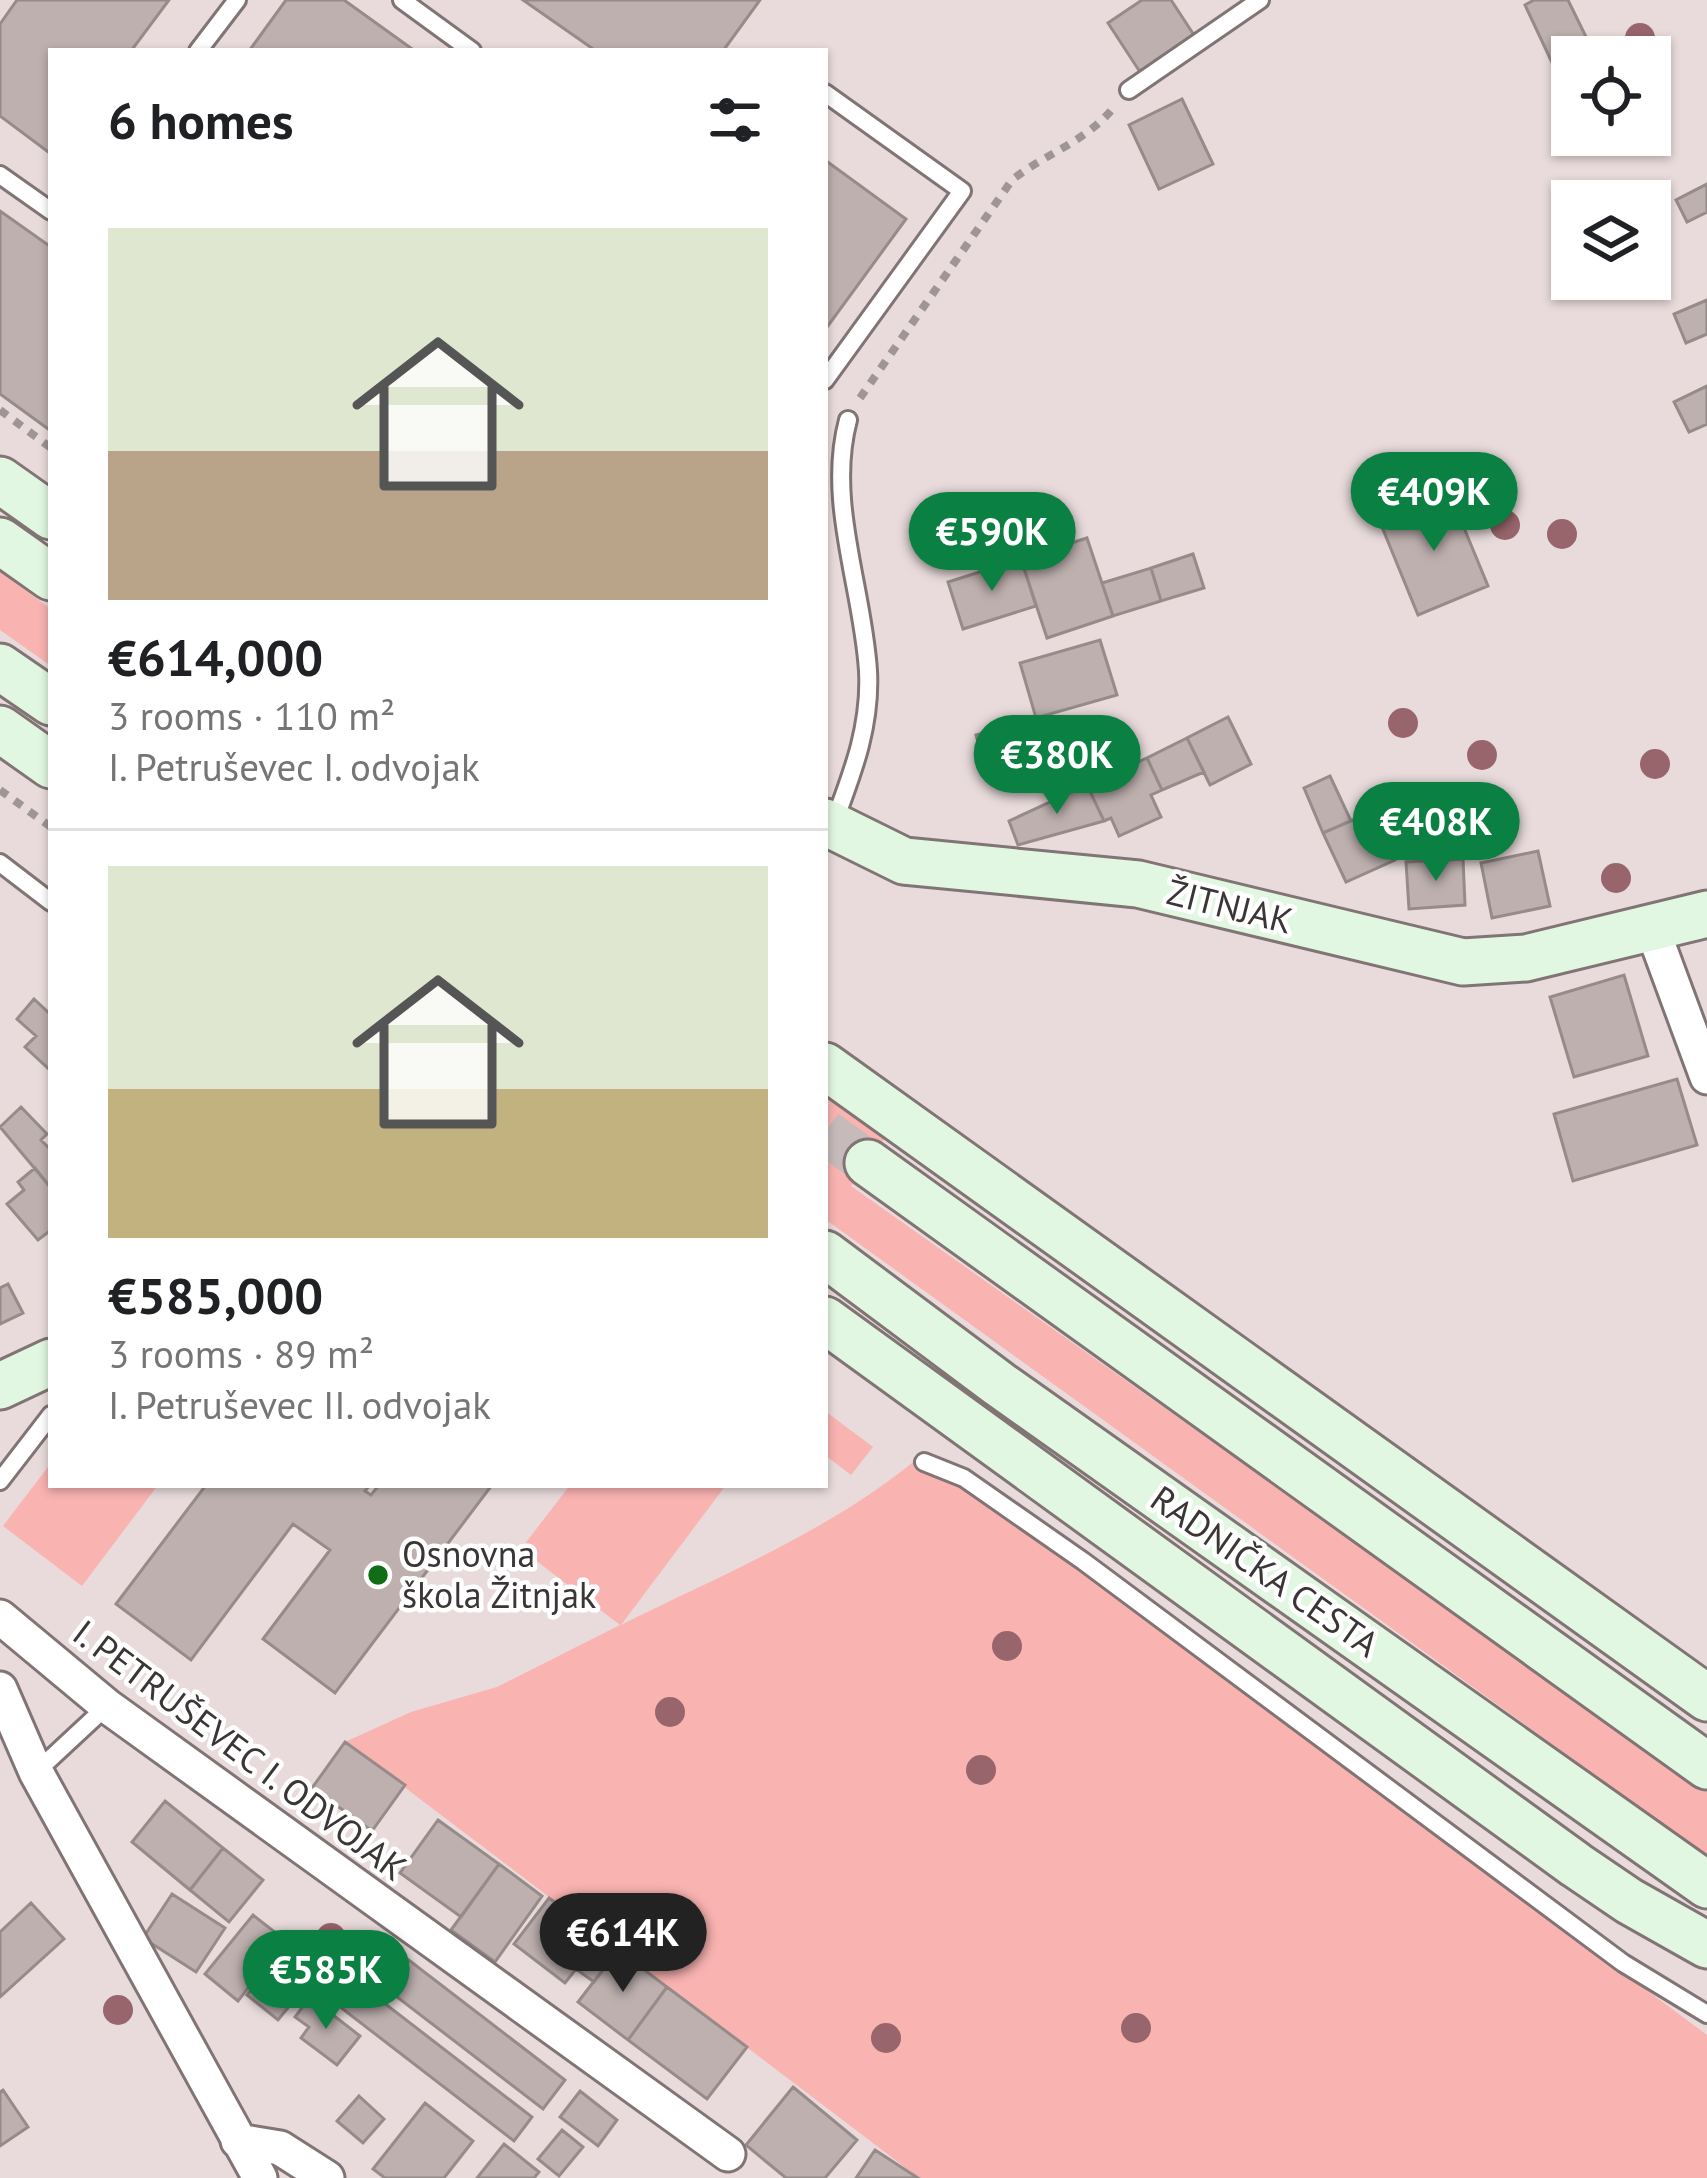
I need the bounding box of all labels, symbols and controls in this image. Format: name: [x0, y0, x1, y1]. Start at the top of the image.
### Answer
map controls: [1551, 36, 1671, 300]
button: locate: [1551, 36, 1671, 156]
text: 6 homes: [108, 87, 294, 153]
icon: filters: [702, 87, 768, 153]
button: layers: [1551, 180, 1671, 300]
icon: home: [330, 306, 546, 522]
pin: €409K: [1350, 452, 1518, 554]
text: €409K: [1378, 465, 1490, 516]
pin: €590K: [908, 492, 1076, 594]
text: €590K: [936, 505, 1048, 556]
text: €614,000: [108, 624, 323, 690]
text: 3 rooms · 110 m²: [108, 690, 395, 741]
pin: €380K: [973, 715, 1141, 817]
text: €380K: [1001, 728, 1113, 779]
text: I. Petruševec I. odvojak: [108, 741, 480, 792]
pin: €408K: [1352, 782, 1520, 884]
text: €408K: [1380, 795, 1492, 846]
street label: ŽITNJAK: [1162, 867, 1298, 944]
icon: home: [330, 944, 546, 1160]
text: €585,000: [108, 1262, 323, 1328]
text: 3 rooms · 89 m²: [108, 1328, 374, 1379]
text: I. Petruševec II. odvojak: [108, 1379, 491, 1430]
street label: RADNIČKA CESTA: [1142, 1474, 1389, 1667]
place label: Osnovna škola Žitnjak: [402, 1530, 596, 1618]
marker: Osnovna škola Žitnjak: [365, 1562, 391, 1588]
street label: I. PETRUŠEVEC I. ODVOJAK: [64, 1609, 417, 1891]
pin: €614K: [539, 1893, 707, 1995]
text: €614K: [567, 1906, 679, 1957]
pin: €585K: [242, 1930, 410, 2032]
text: €585K: [270, 1943, 382, 1994]

